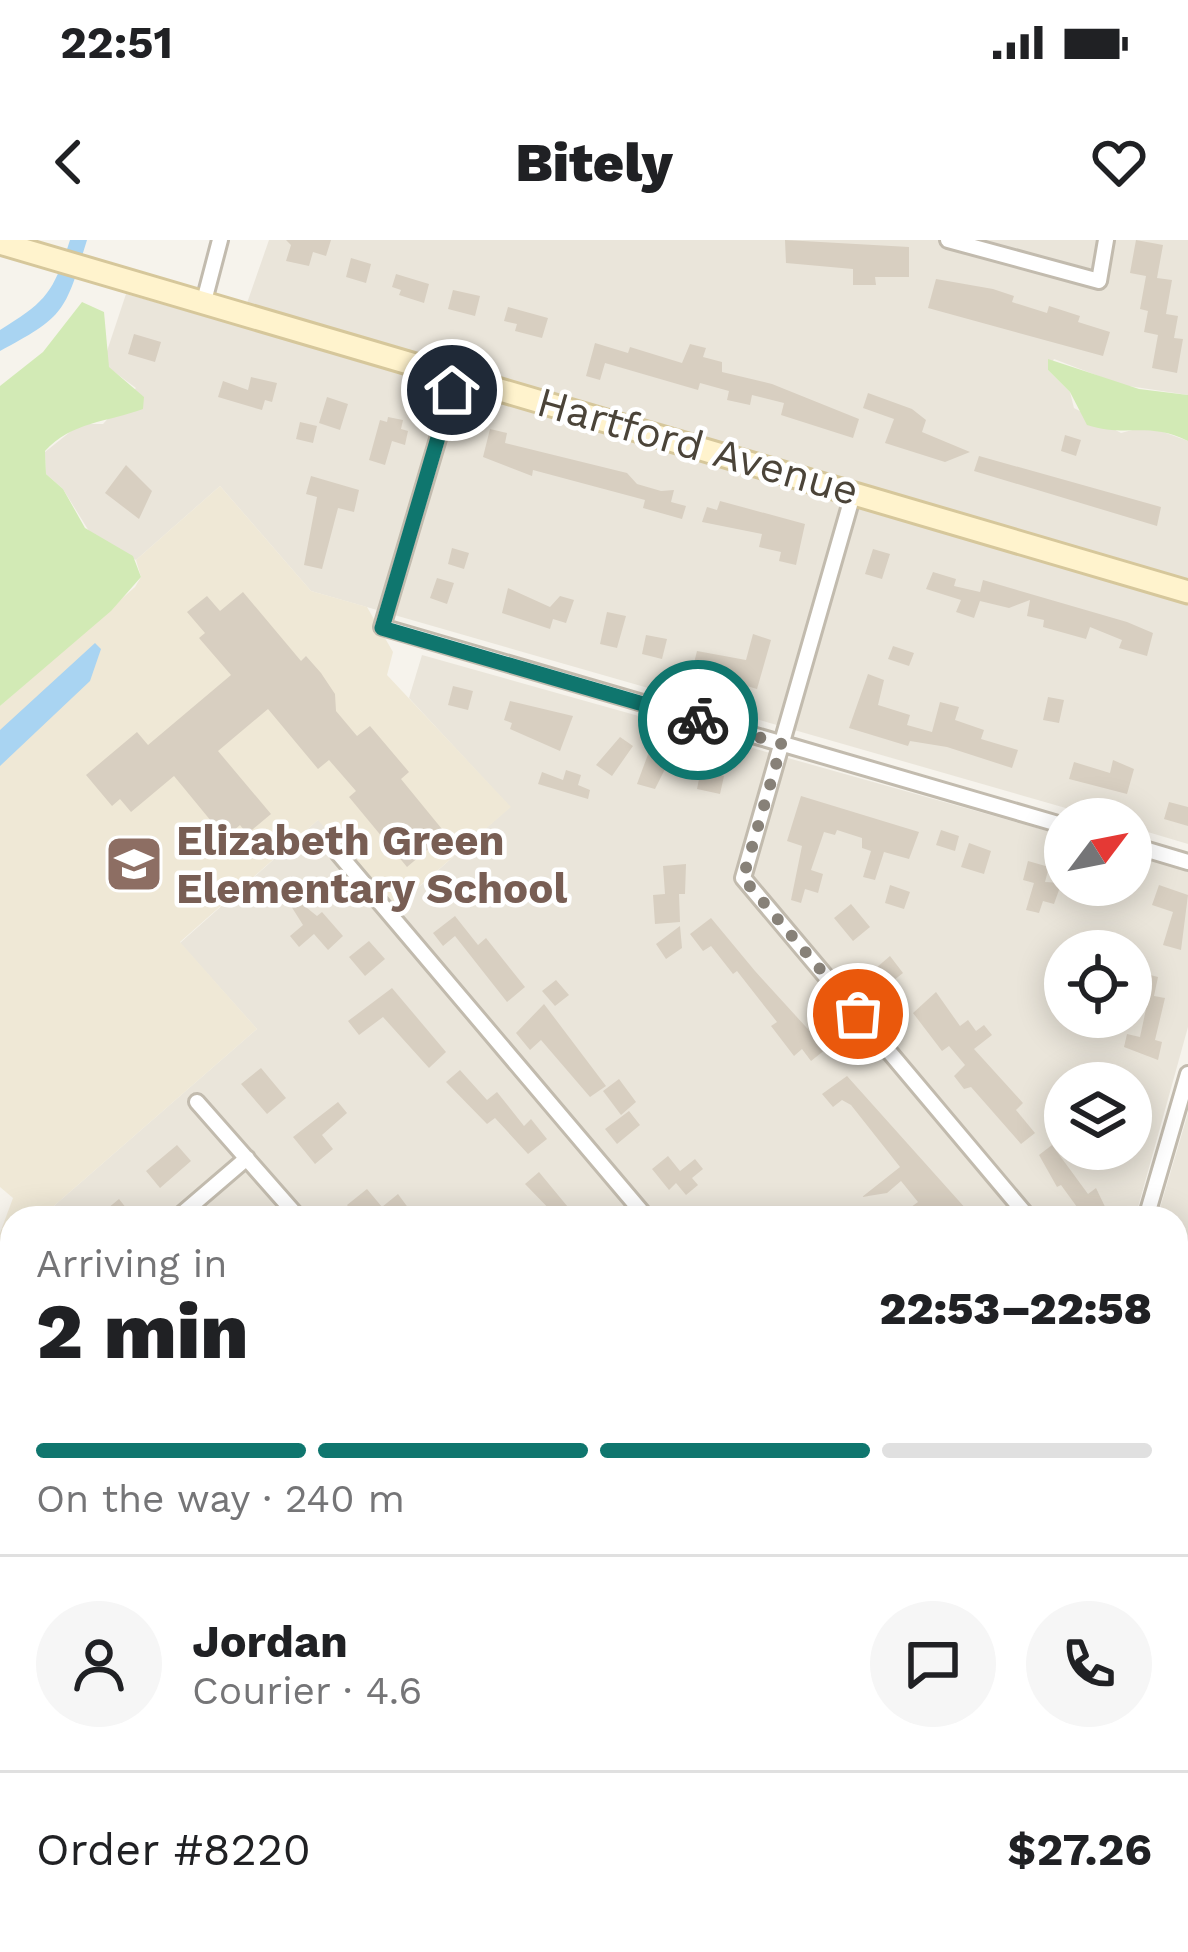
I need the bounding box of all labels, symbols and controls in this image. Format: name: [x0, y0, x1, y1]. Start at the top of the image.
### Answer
text: 22:51: [60, 16, 173, 69]
icon: back: [36, 129, 102, 195]
icon: heart: [1086, 129, 1152, 195]
text: Bitely: [515, 131, 673, 194]
pin: [401, 339, 503, 441]
icon: home: [419, 357, 485, 423]
street label: Hartford Avenue: [532, 377, 864, 515]
courier: [638, 660, 758, 780]
icon: bike: [665, 687, 731, 753]
north arrow: [1044, 798, 1152, 906]
map controls: [1044, 798, 1152, 1170]
place label: Elizabeth Green Elementary School: [176, 816, 567, 913]
school or university icon: Elizabeth Green Elementary School: [103, 833, 165, 895]
button: locate: [1044, 930, 1152, 1038]
pin: [807, 963, 909, 1065]
icon: bag: [825, 981, 891, 1047]
button: layers: [1044, 1062, 1152, 1170]
text: Arriving in: [36, 1241, 227, 1286]
text: 22:53–22:58: [879, 1282, 1152, 1335]
text: 2 min: [36, 1285, 249, 1377]
text: On the way · 240 m: [36, 1476, 405, 1521]
button: person: [36, 1601, 162, 1727]
button: chat: [870, 1601, 996, 1727]
button: phone: [1026, 1601, 1152, 1727]
text: Jordan: [192, 1615, 348, 1668]
text: Courier · 4.6: [192, 1668, 422, 1713]
text: Order #8220: [36, 1823, 311, 1876]
text: $27.26: [1008, 1823, 1152, 1876]

